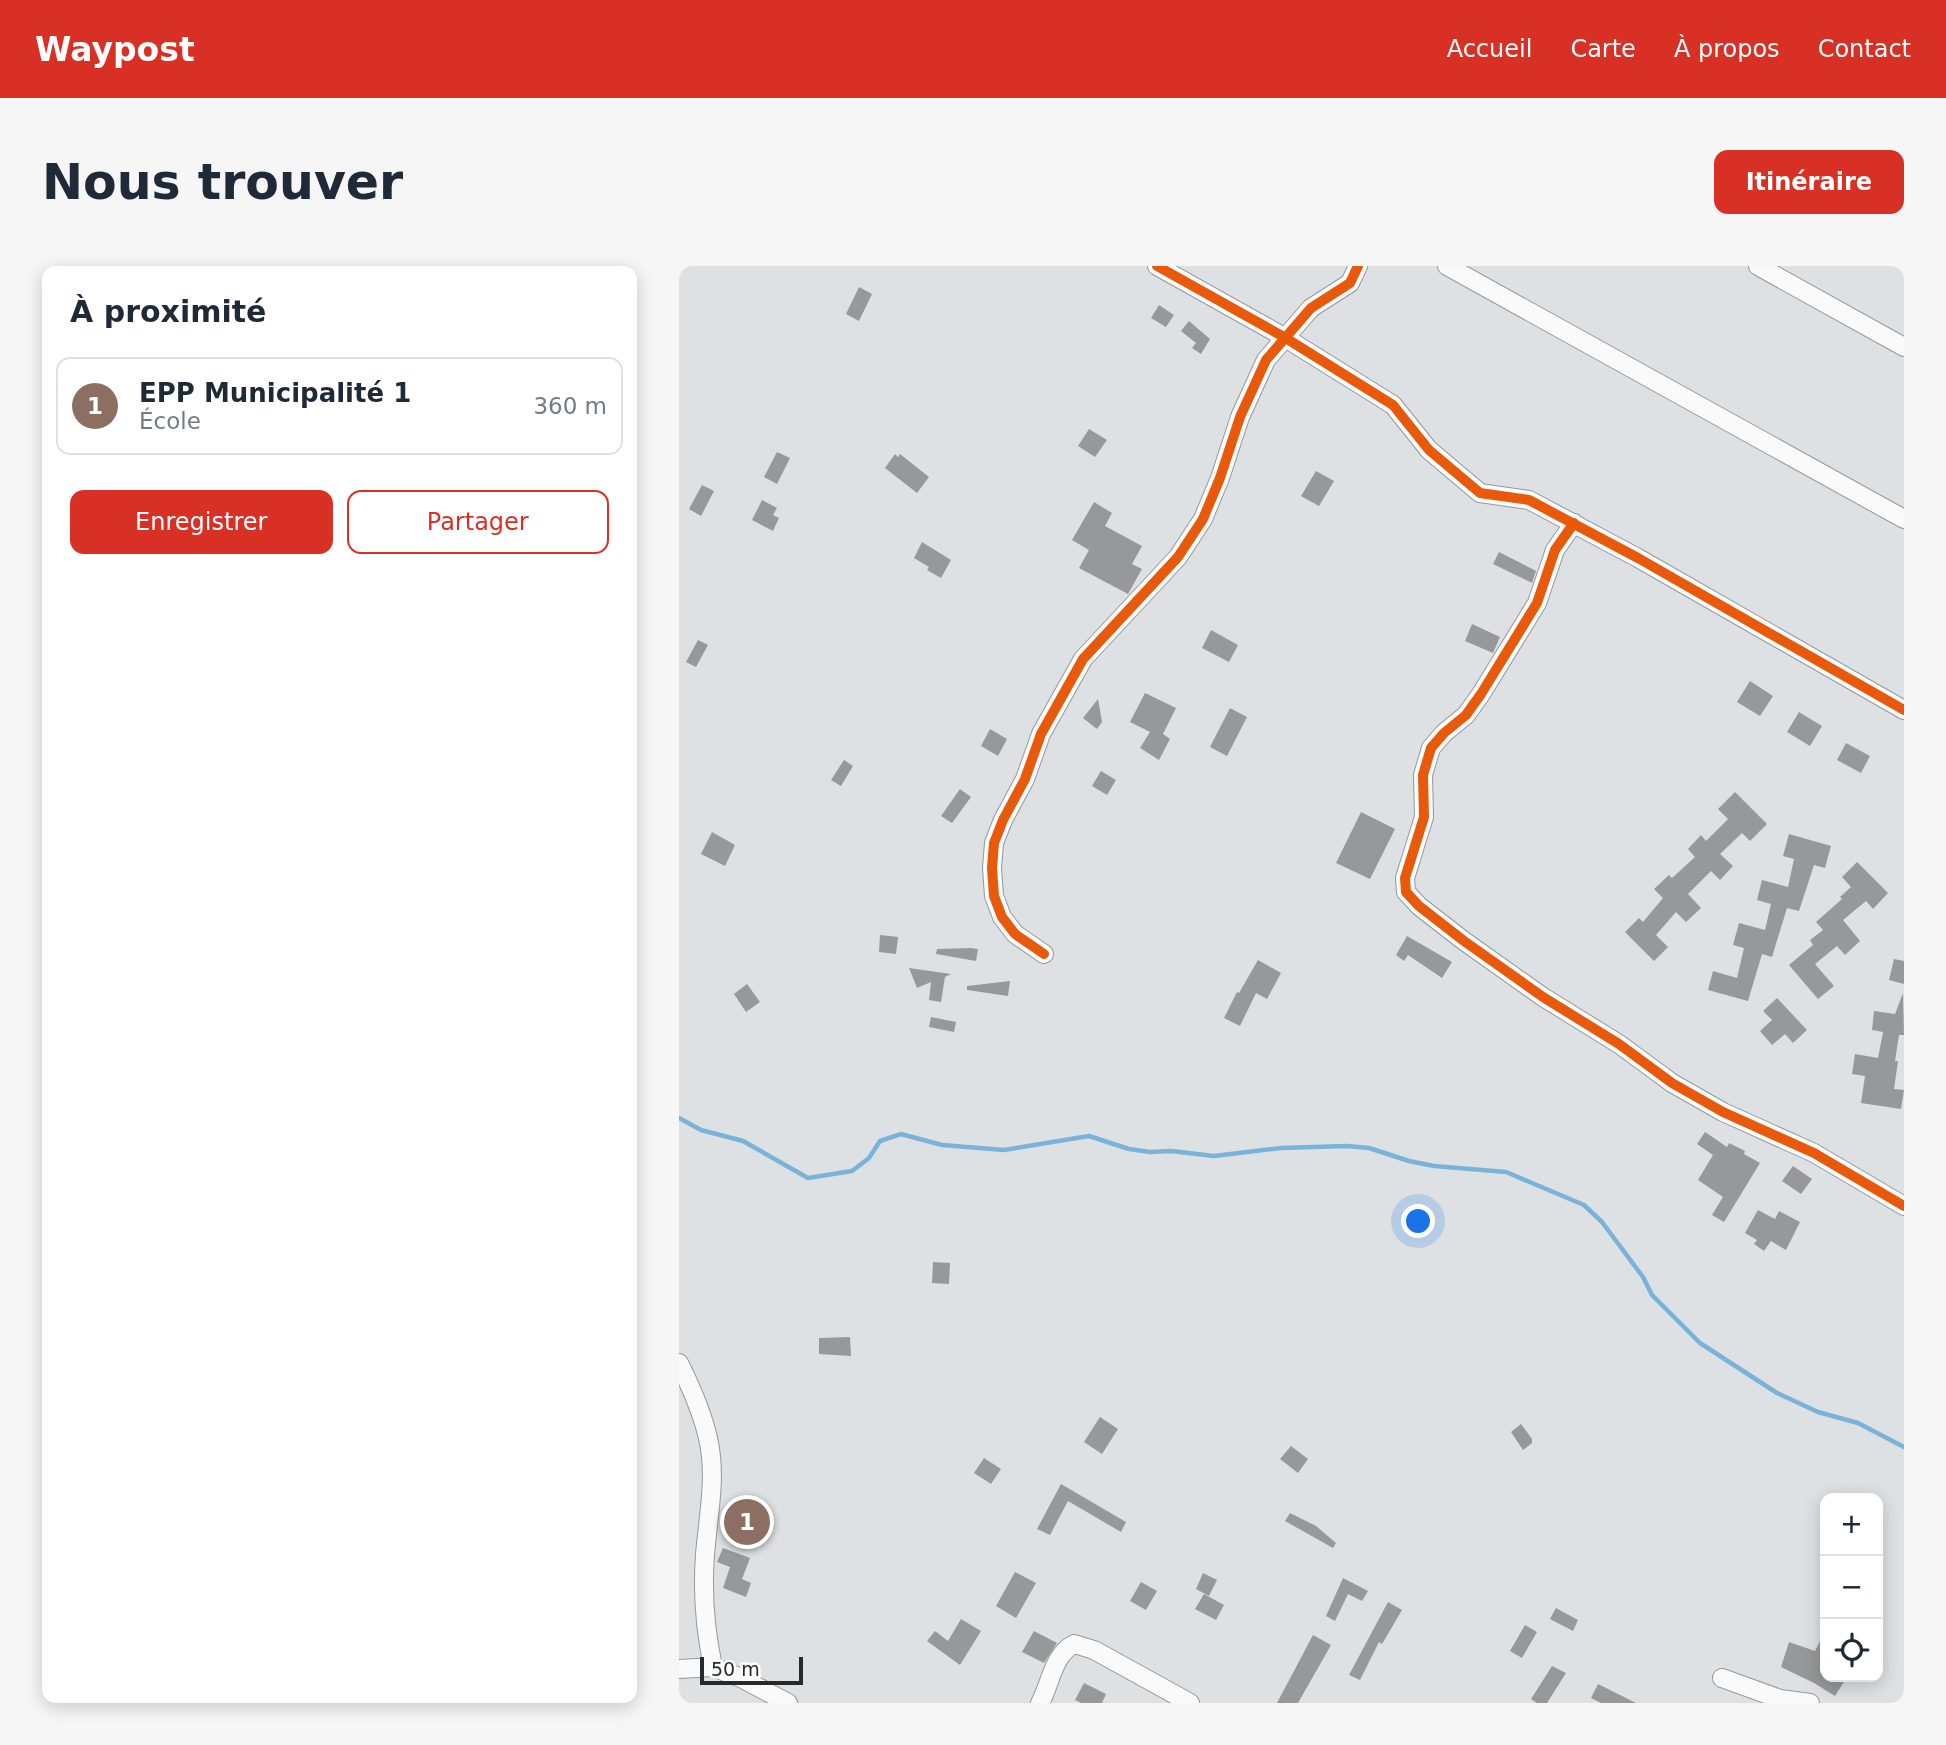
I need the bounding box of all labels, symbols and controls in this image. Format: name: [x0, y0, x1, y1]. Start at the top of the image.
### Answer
text: Waypost: [35, 30, 195, 69]
text: Accueil: [1447, 35, 1532, 63]
text: Carte: [1570, 35, 1636, 63]
text: À propos: [1674, 35, 1780, 63]
text: Contact: [1818, 35, 1911, 63]
button: Itinéraire: [1714, 150, 1904, 214]
text: Nous trouver: [42, 154, 403, 211]
text: À proximité: [70, 294, 266, 329]
text: EPP Municipalité 1: [139, 378, 411, 408]
text: 1: [87, 393, 103, 419]
text: 360 m: [533, 393, 607, 419]
text: École: [139, 408, 201, 434]
button: Enregistrer: [70, 490, 333, 554]
button: Partager: [347, 490, 609, 554]
your location: [1401, 1204, 1435, 1238]
map controls: [1820, 1493, 1883, 1682]
button: +: [1820, 1493, 1883, 1556]
pin: 1: [724, 1496, 770, 1548]
button: −: [1820, 1556, 1883, 1619]
button: locate: [1820, 1619, 1883, 1682]
scale bar: [700, 1654, 803, 1686]
text: 50 m: [711, 1658, 760, 1680]

